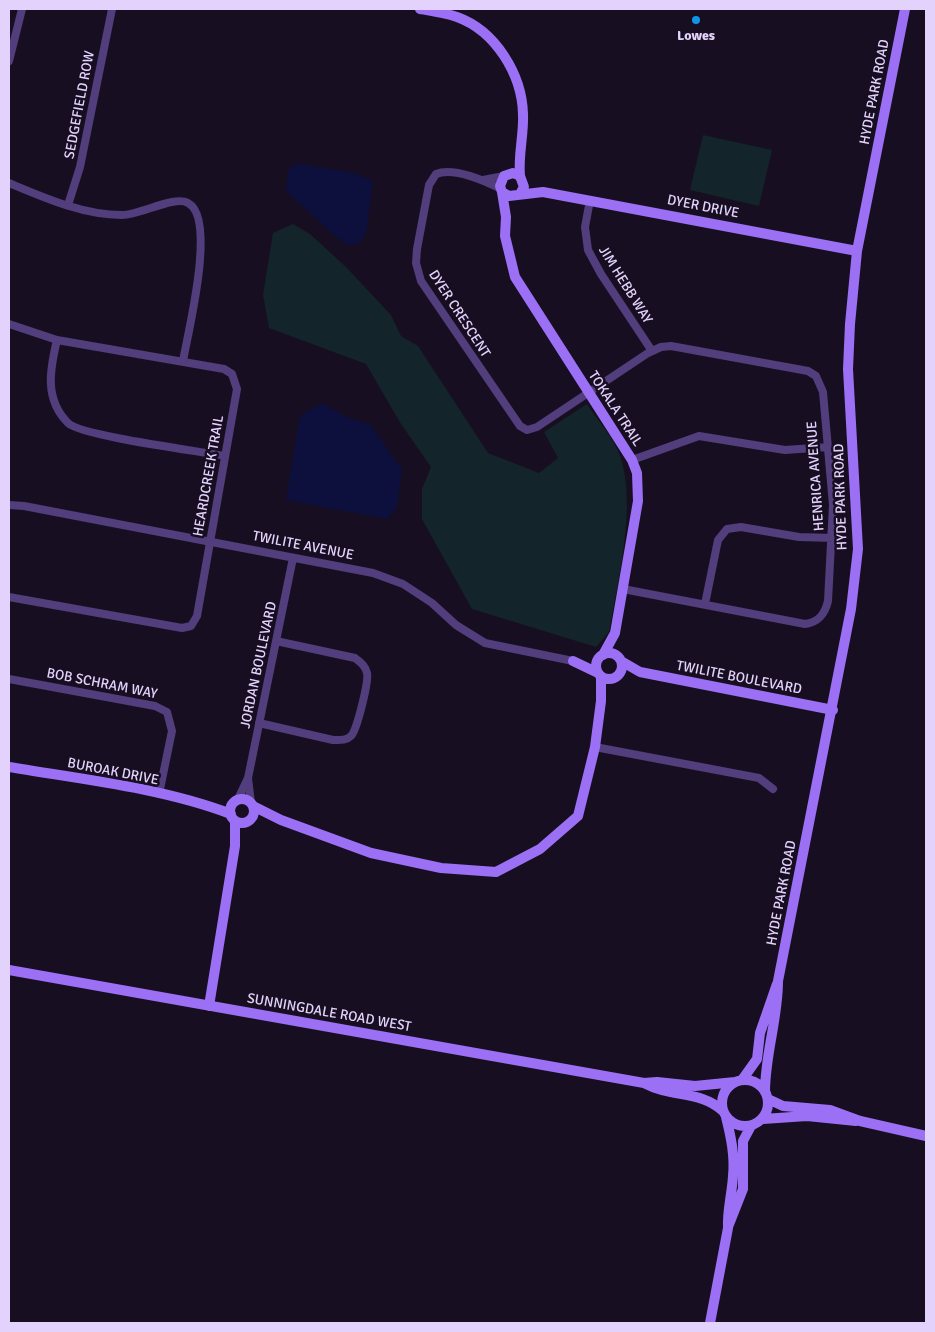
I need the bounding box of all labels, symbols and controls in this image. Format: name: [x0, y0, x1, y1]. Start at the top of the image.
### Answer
marker: Lowes: [690, 14, 702, 26]
place label: Lowes: [677, 28, 715, 44]
street label: HYDE PARK ROAD: [857, 38, 893, 146]
street label: SEDGEFIELD ROW: [61, 50, 99, 160]
street label: DYER DRIVE: [666, 192, 740, 222]
street label: JIM HEBB WAY: [594, 243, 656, 327]
street label: DYER CRESCENT: [425, 267, 493, 361]
street label: TOKALA TRAIL: [584, 368, 646, 450]
street label: HEARDCREEK TRAIL: [190, 414, 228, 538]
street label: HENRICA AVENUE: [804, 420, 828, 532]
street label: HYDE PARK ROAD: [831, 443, 851, 551]
street label: TWILITE AVENUE: [251, 528, 355, 564]
street label: JORDAN BOULEVARD: [237, 600, 281, 730]
street label: TWILITE BOULEVARD: [675, 658, 803, 698]
street label: BOB SCHRAM WAY: [45, 665, 159, 703]
street label: BUROAK DRIVE: [66, 755, 160, 789]
street label: HYDE PARK ROAD: [764, 839, 800, 947]
street label: SUNNINGDALE ROAD WEST: [246, 990, 412, 1036]

